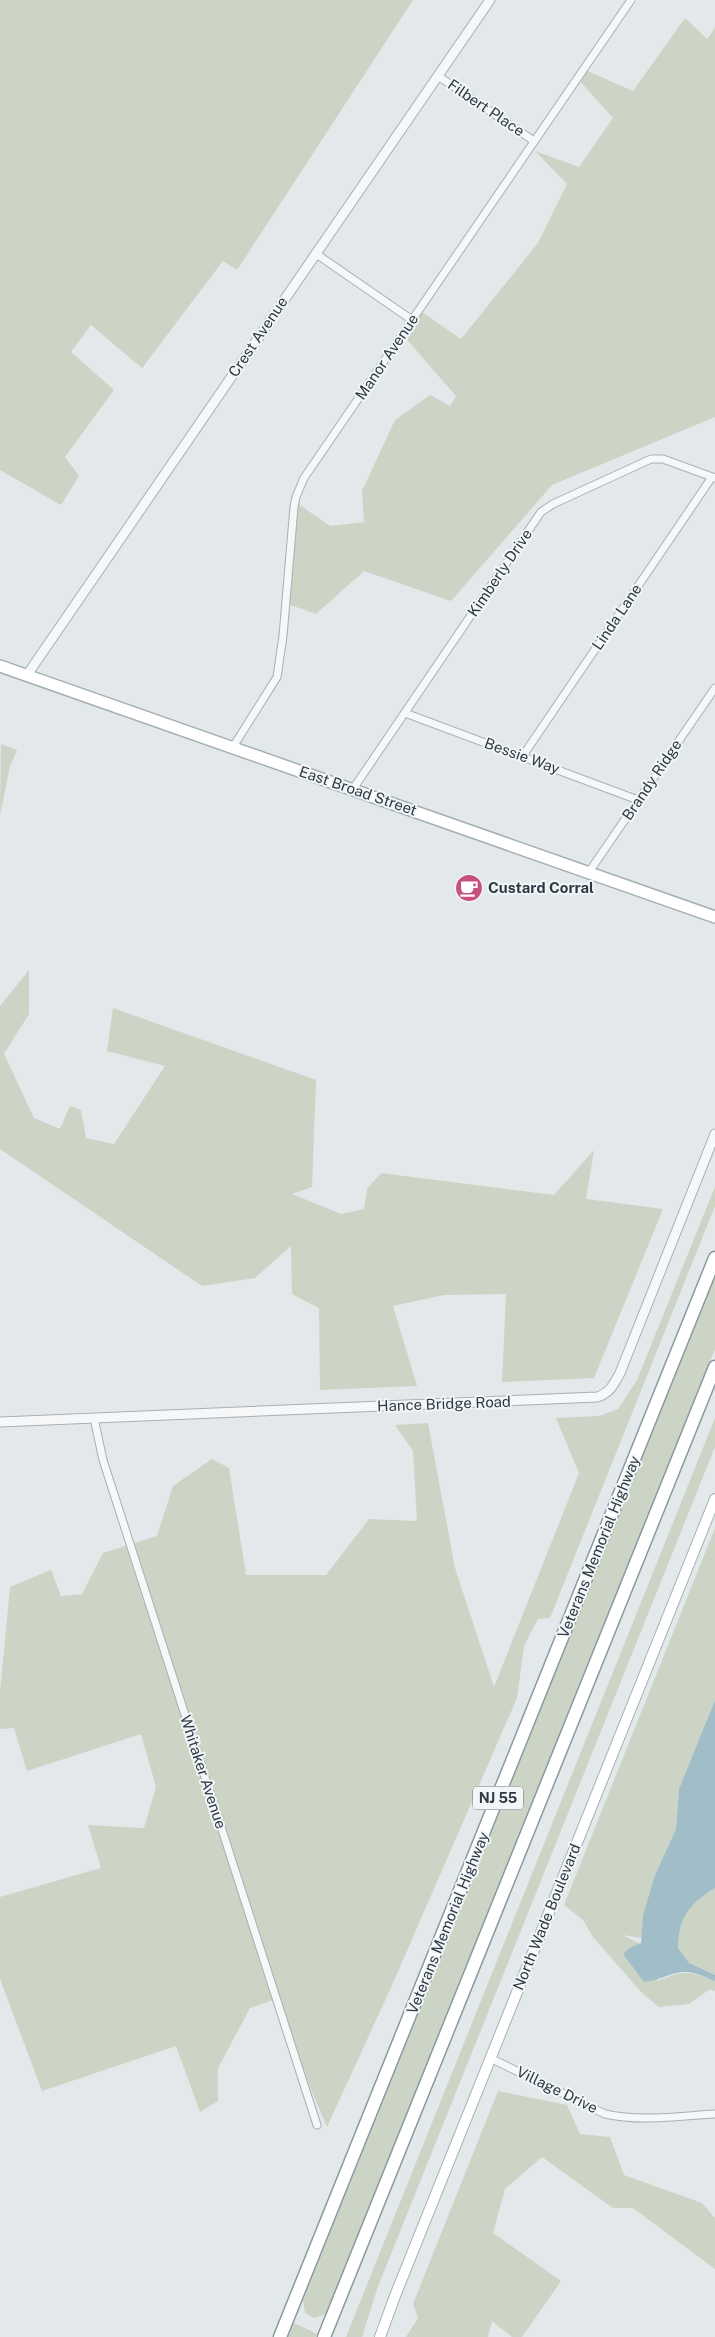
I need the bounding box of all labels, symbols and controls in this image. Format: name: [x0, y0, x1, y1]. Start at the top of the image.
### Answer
street label: Filbert Place: [445, 76, 528, 139]
street label: Crest Avenue: [225, 293, 291, 380]
street label: Manor Avenue: [352, 311, 422, 403]
street label: Kimberly Drive: [464, 526, 535, 620]
street label: Linda Lane: [588, 581, 645, 653]
street label: Bessie Way: [482, 734, 562, 777]
street label: Brandy Ridge: [618, 736, 685, 823]
street label: East Broad Street: [297, 762, 419, 819]
cafe icon: Custard Corral: [454, 873, 484, 903]
place label: Custard Corral: [488, 879, 594, 896]
street label: Hance Bridge Road: [377, 1393, 511, 1414]
street label: Veterans Memorial Highway: [554, 1453, 643, 1640]
street label: Whitaker Avenue: [177, 1713, 230, 1831]
road number: NJ 55: [473, 1786, 523, 1810]
street label: Veterans Memorial Highway: [403, 1829, 492, 2016]
street label: North Wade Boulevard: [509, 1841, 584, 1992]
street label: Village Drive: [514, 2063, 600, 2116]

